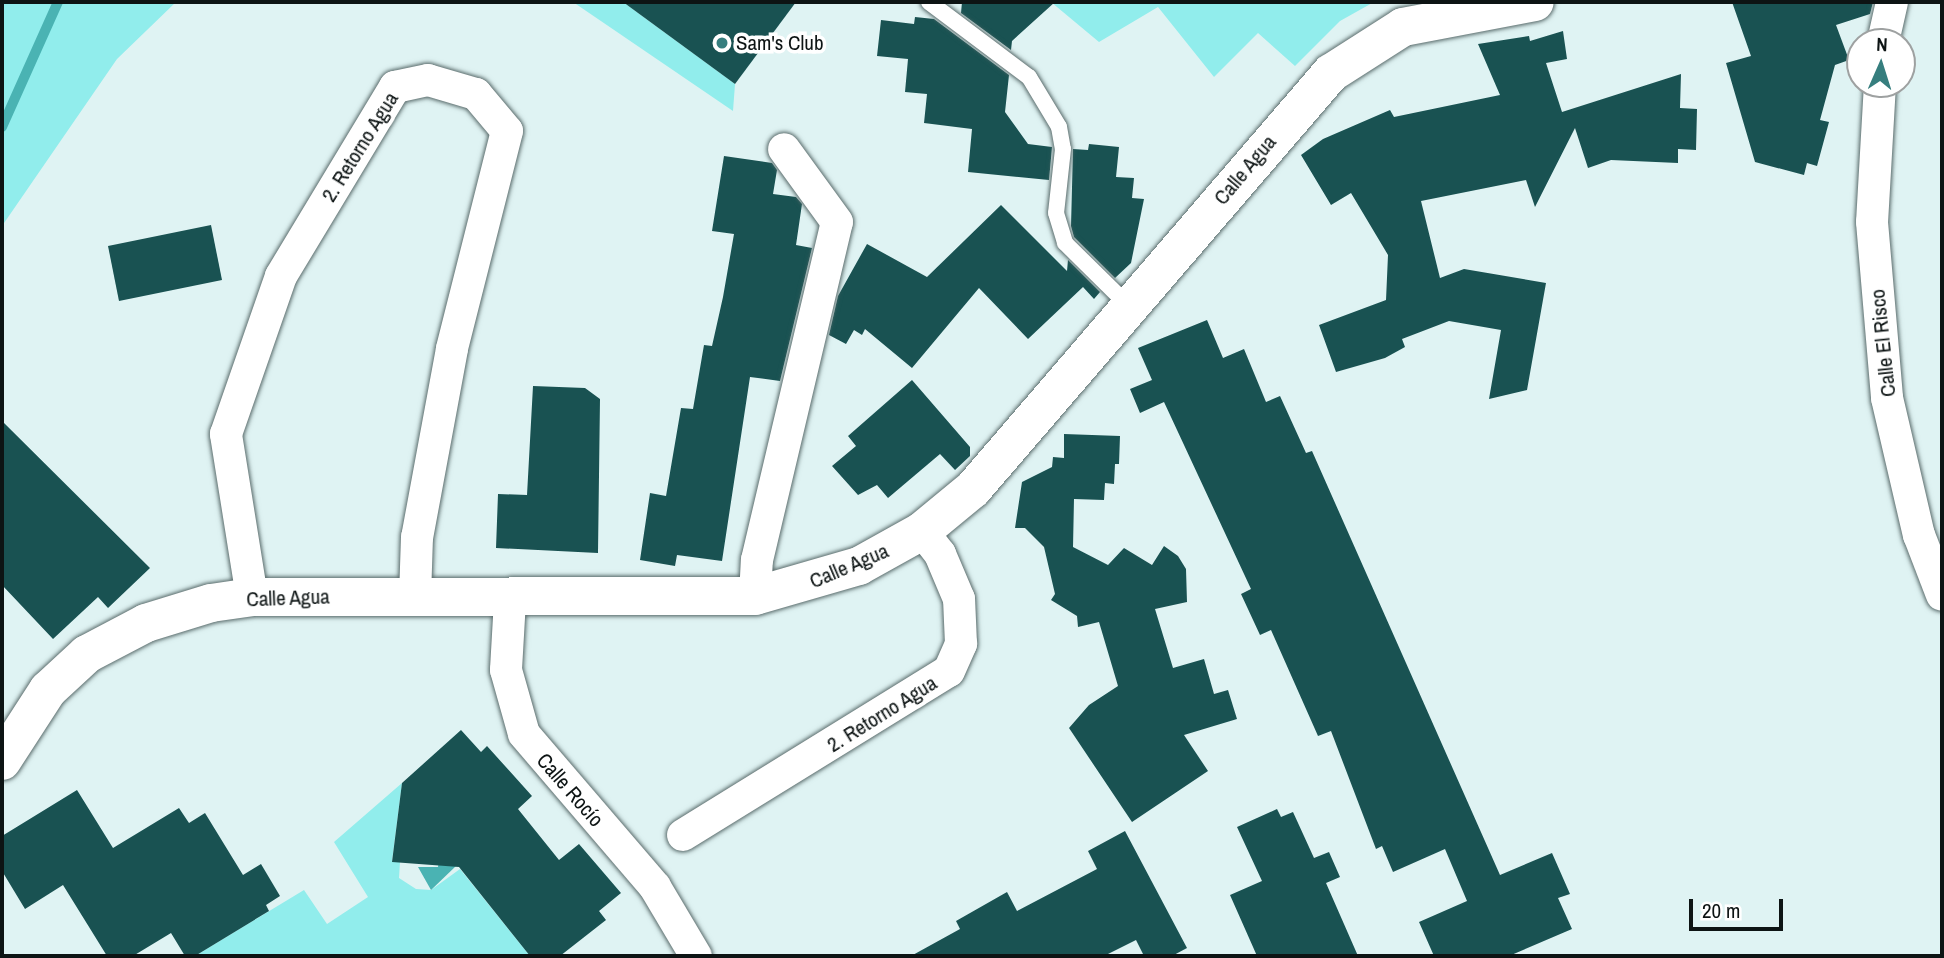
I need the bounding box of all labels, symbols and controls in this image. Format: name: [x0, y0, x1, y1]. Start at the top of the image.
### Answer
north arrow: [1846, 28, 1916, 98]
place label: Sam's Club: [736, 30, 824, 56]
text: N: [1876, 31, 1888, 57]
marker: Sam's Club: [714, 35, 730, 51]
street label: 2. Retorno Agua: [316, 87, 404, 207]
street label: Calle Agua: [1208, 130, 1282, 210]
street label: Calle El Risco: [1865, 288, 1901, 398]
street label: Calle Agua: [805, 538, 893, 594]
street label: Calle Agua: [245, 584, 331, 612]
street label: 2. Retorno Agua: [822, 670, 942, 758]
street label: Calle Rocío: [531, 748, 609, 832]
scale bar: [1692, 884, 1786, 928]
text: 20 m: [1702, 896, 1740, 925]

